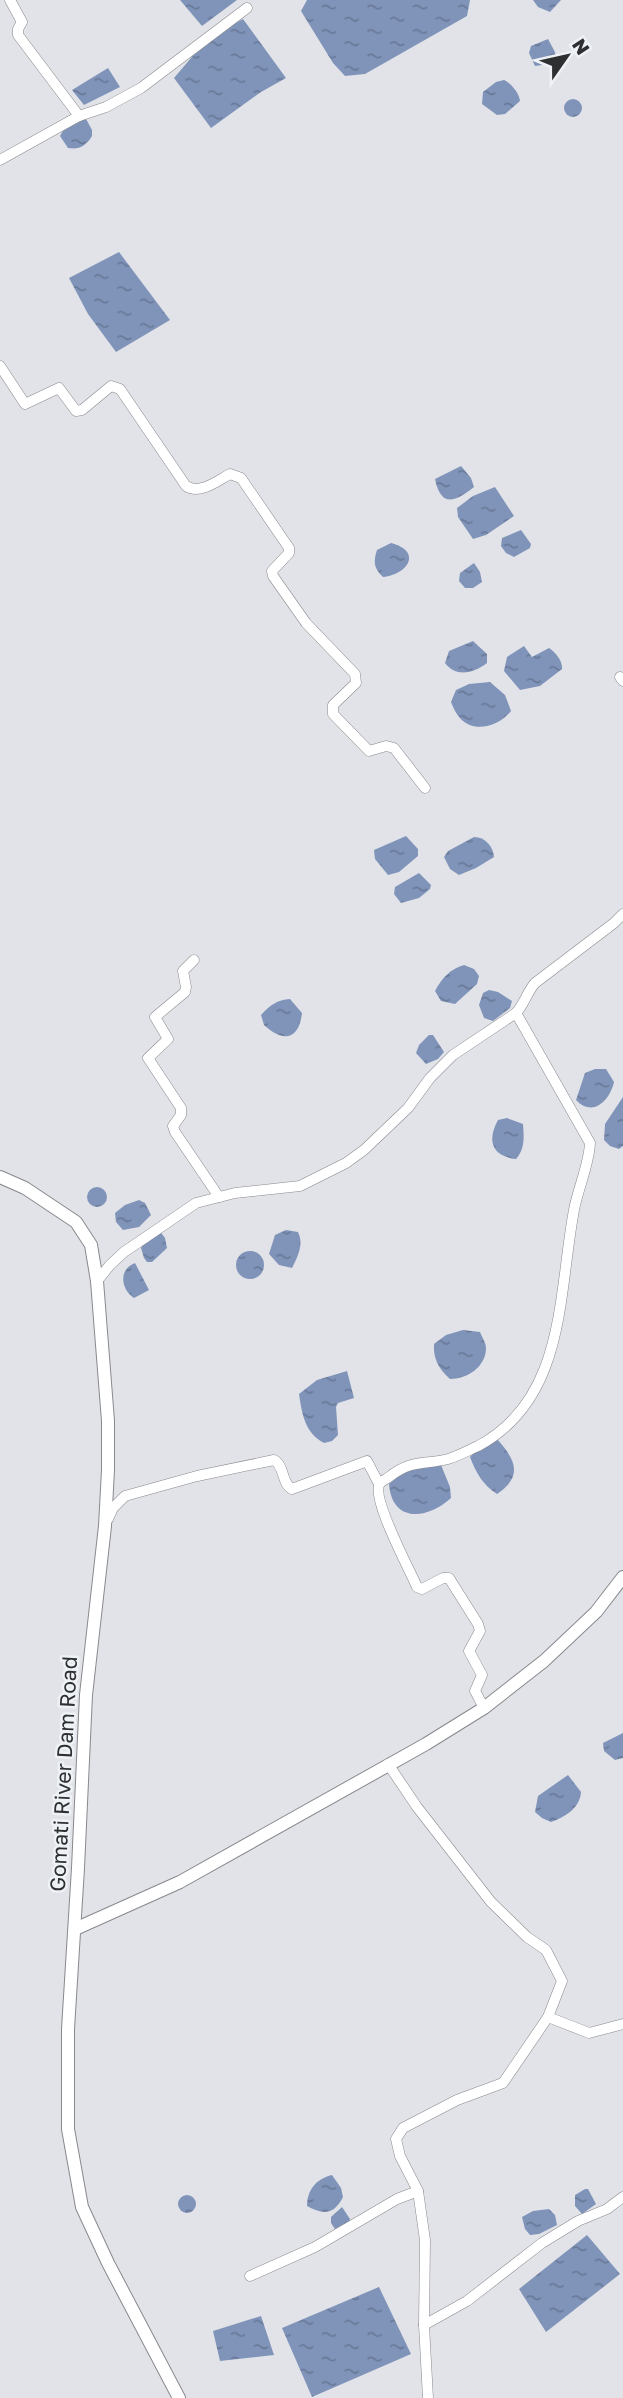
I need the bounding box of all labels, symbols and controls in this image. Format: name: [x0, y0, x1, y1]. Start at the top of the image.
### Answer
north arrow: [532, 21, 602, 91]
text: N: [568, 34, 595, 59]
street label: Gomati River Dam Road: [44, 1656, 82, 1892]

